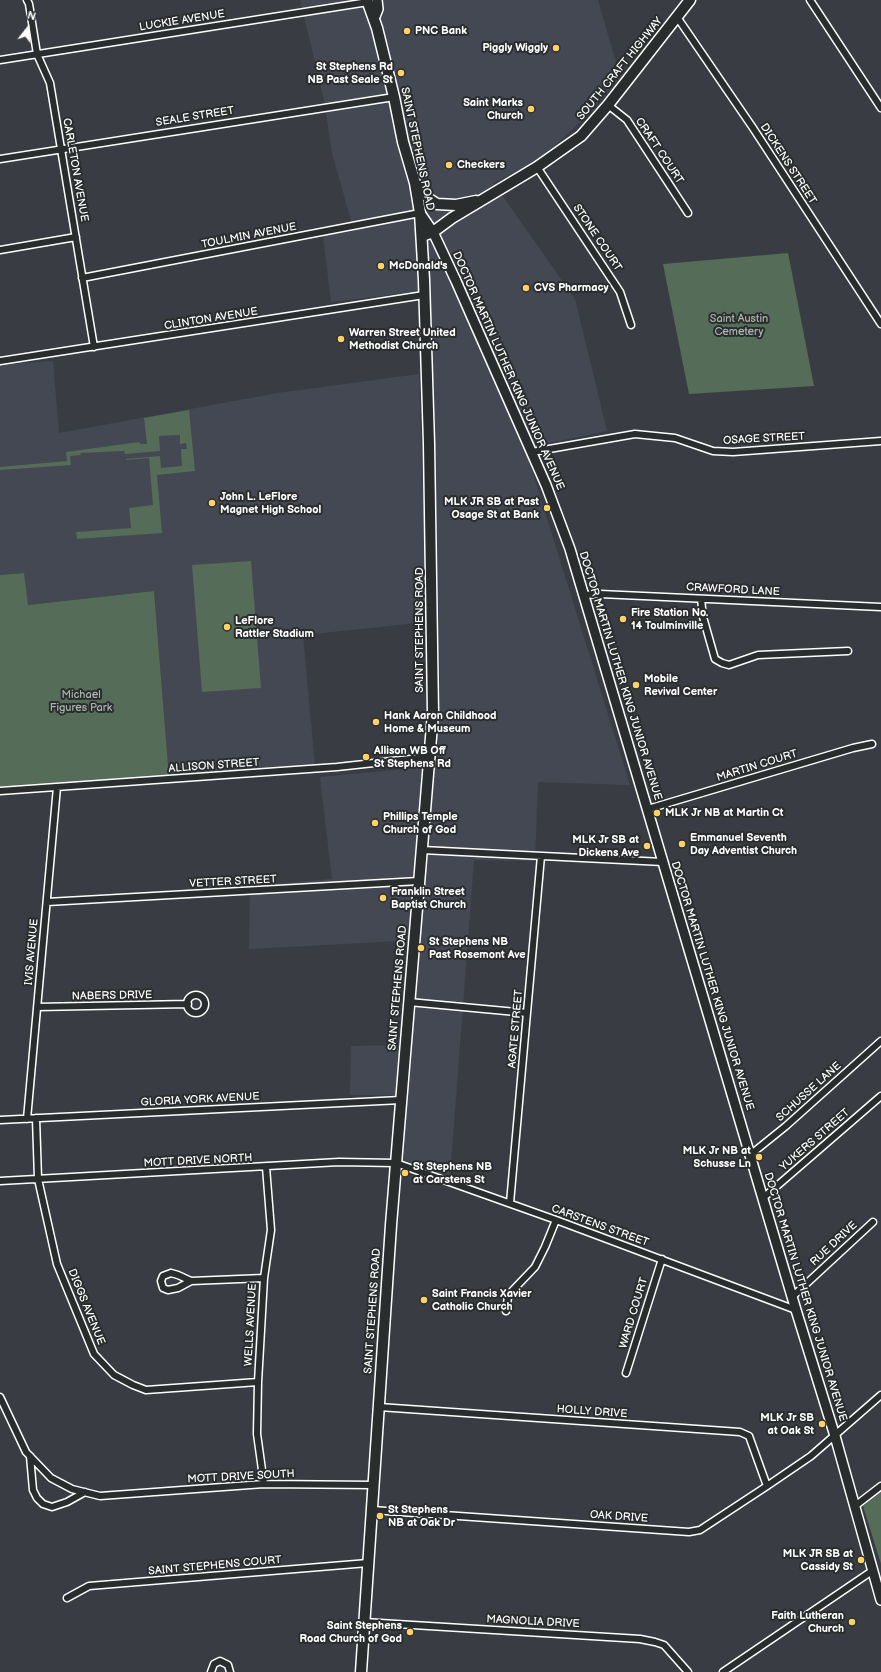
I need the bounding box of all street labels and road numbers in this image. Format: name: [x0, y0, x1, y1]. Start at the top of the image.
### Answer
street label: LUCKIE AVENUE: [138, 8, 226, 34]
street label: SOUTH CRAFT HIGHWAY: [574, 15, 666, 123]
street label: SAINT STEPHENS ROAD: [397, 86, 437, 212]
street label: SEALE STREET: [155, 104, 235, 130]
street label: CRAFT COURT: [632, 115, 686, 187]
street label: CARLETON AVENUE: [59, 117, 91, 223]
street label: DICKENS STREET: [757, 121, 819, 207]
street label: STONE COURT: [570, 202, 624, 274]
street label: TOULMIN AVENUE: [201, 220, 297, 252]
street label: DOCTOR MARTIN LUTHER KING JUNIOR AVENUE: [449, 250, 567, 492]
street label: CLINTON AVENUE: [163, 305, 259, 333]
street label: OSAGE STREET: [723, 430, 805, 448]
street label: DOCTOR MARTIN LUTHER KING JUNIOR AVENUE: [576, 550, 664, 802]
street label: SAINT STEPHENS ROAD: [413, 567, 427, 693]
street label: CRAWFORD LANE: [686, 581, 780, 599]
street label: MARTIN COURT: [715, 747, 799, 785]
street label: ALLISON STREET: [168, 756, 260, 776]
street label: DOCTOR MARTIN LUTHER KING JUNIOR AVENUE: [668, 860, 756, 1112]
street label: VETTER STREET: [189, 873, 277, 891]
street label: IVIS AVENUE: [23, 918, 41, 986]
street label: SAINT STEPHENS ROAD: [386, 925, 410, 1051]
street label: NABERS DRIVE: [72, 989, 152, 1003]
street label: AGATE STREET: [506, 989, 526, 1069]
street label: SCHUSSE LANE: [774, 1059, 844, 1125]
street label: GLORIA YORK AVENUE: [140, 1090, 260, 1110]
street label: YUKERS STREET: [777, 1106, 853, 1174]
street label: MOTT DRIVE NORTH: [143, 1152, 253, 1170]
street label: DOCTOR MARTIN LUTHER KING JUNIOR AVENUE: [761, 1171, 849, 1423]
street label: CARSTENS STREET: [550, 1202, 650, 1250]
street label: RUE DRIVE: [808, 1219, 860, 1269]
street label: SAINT STEPHENS ROAD: [362, 1248, 384, 1374]
street label: DIGGS AVENUE: [65, 1267, 107, 1347]
street label: WARD COURT: [617, 1276, 651, 1350]
street label: WELLS AVENUE: [242, 1283, 260, 1367]
street label: HOLLY DRIVE: [556, 1403, 628, 1421]
street label: MOTT DRIVE SOUTH: [187, 1468, 295, 1486]
street label: OAK DRIVE: [590, 1508, 648, 1526]
street label: SAINT STEPHENS COURT: [148, 1554, 282, 1578]
street label: MAGNOLIA DRIVE: [486, 1613, 580, 1631]

